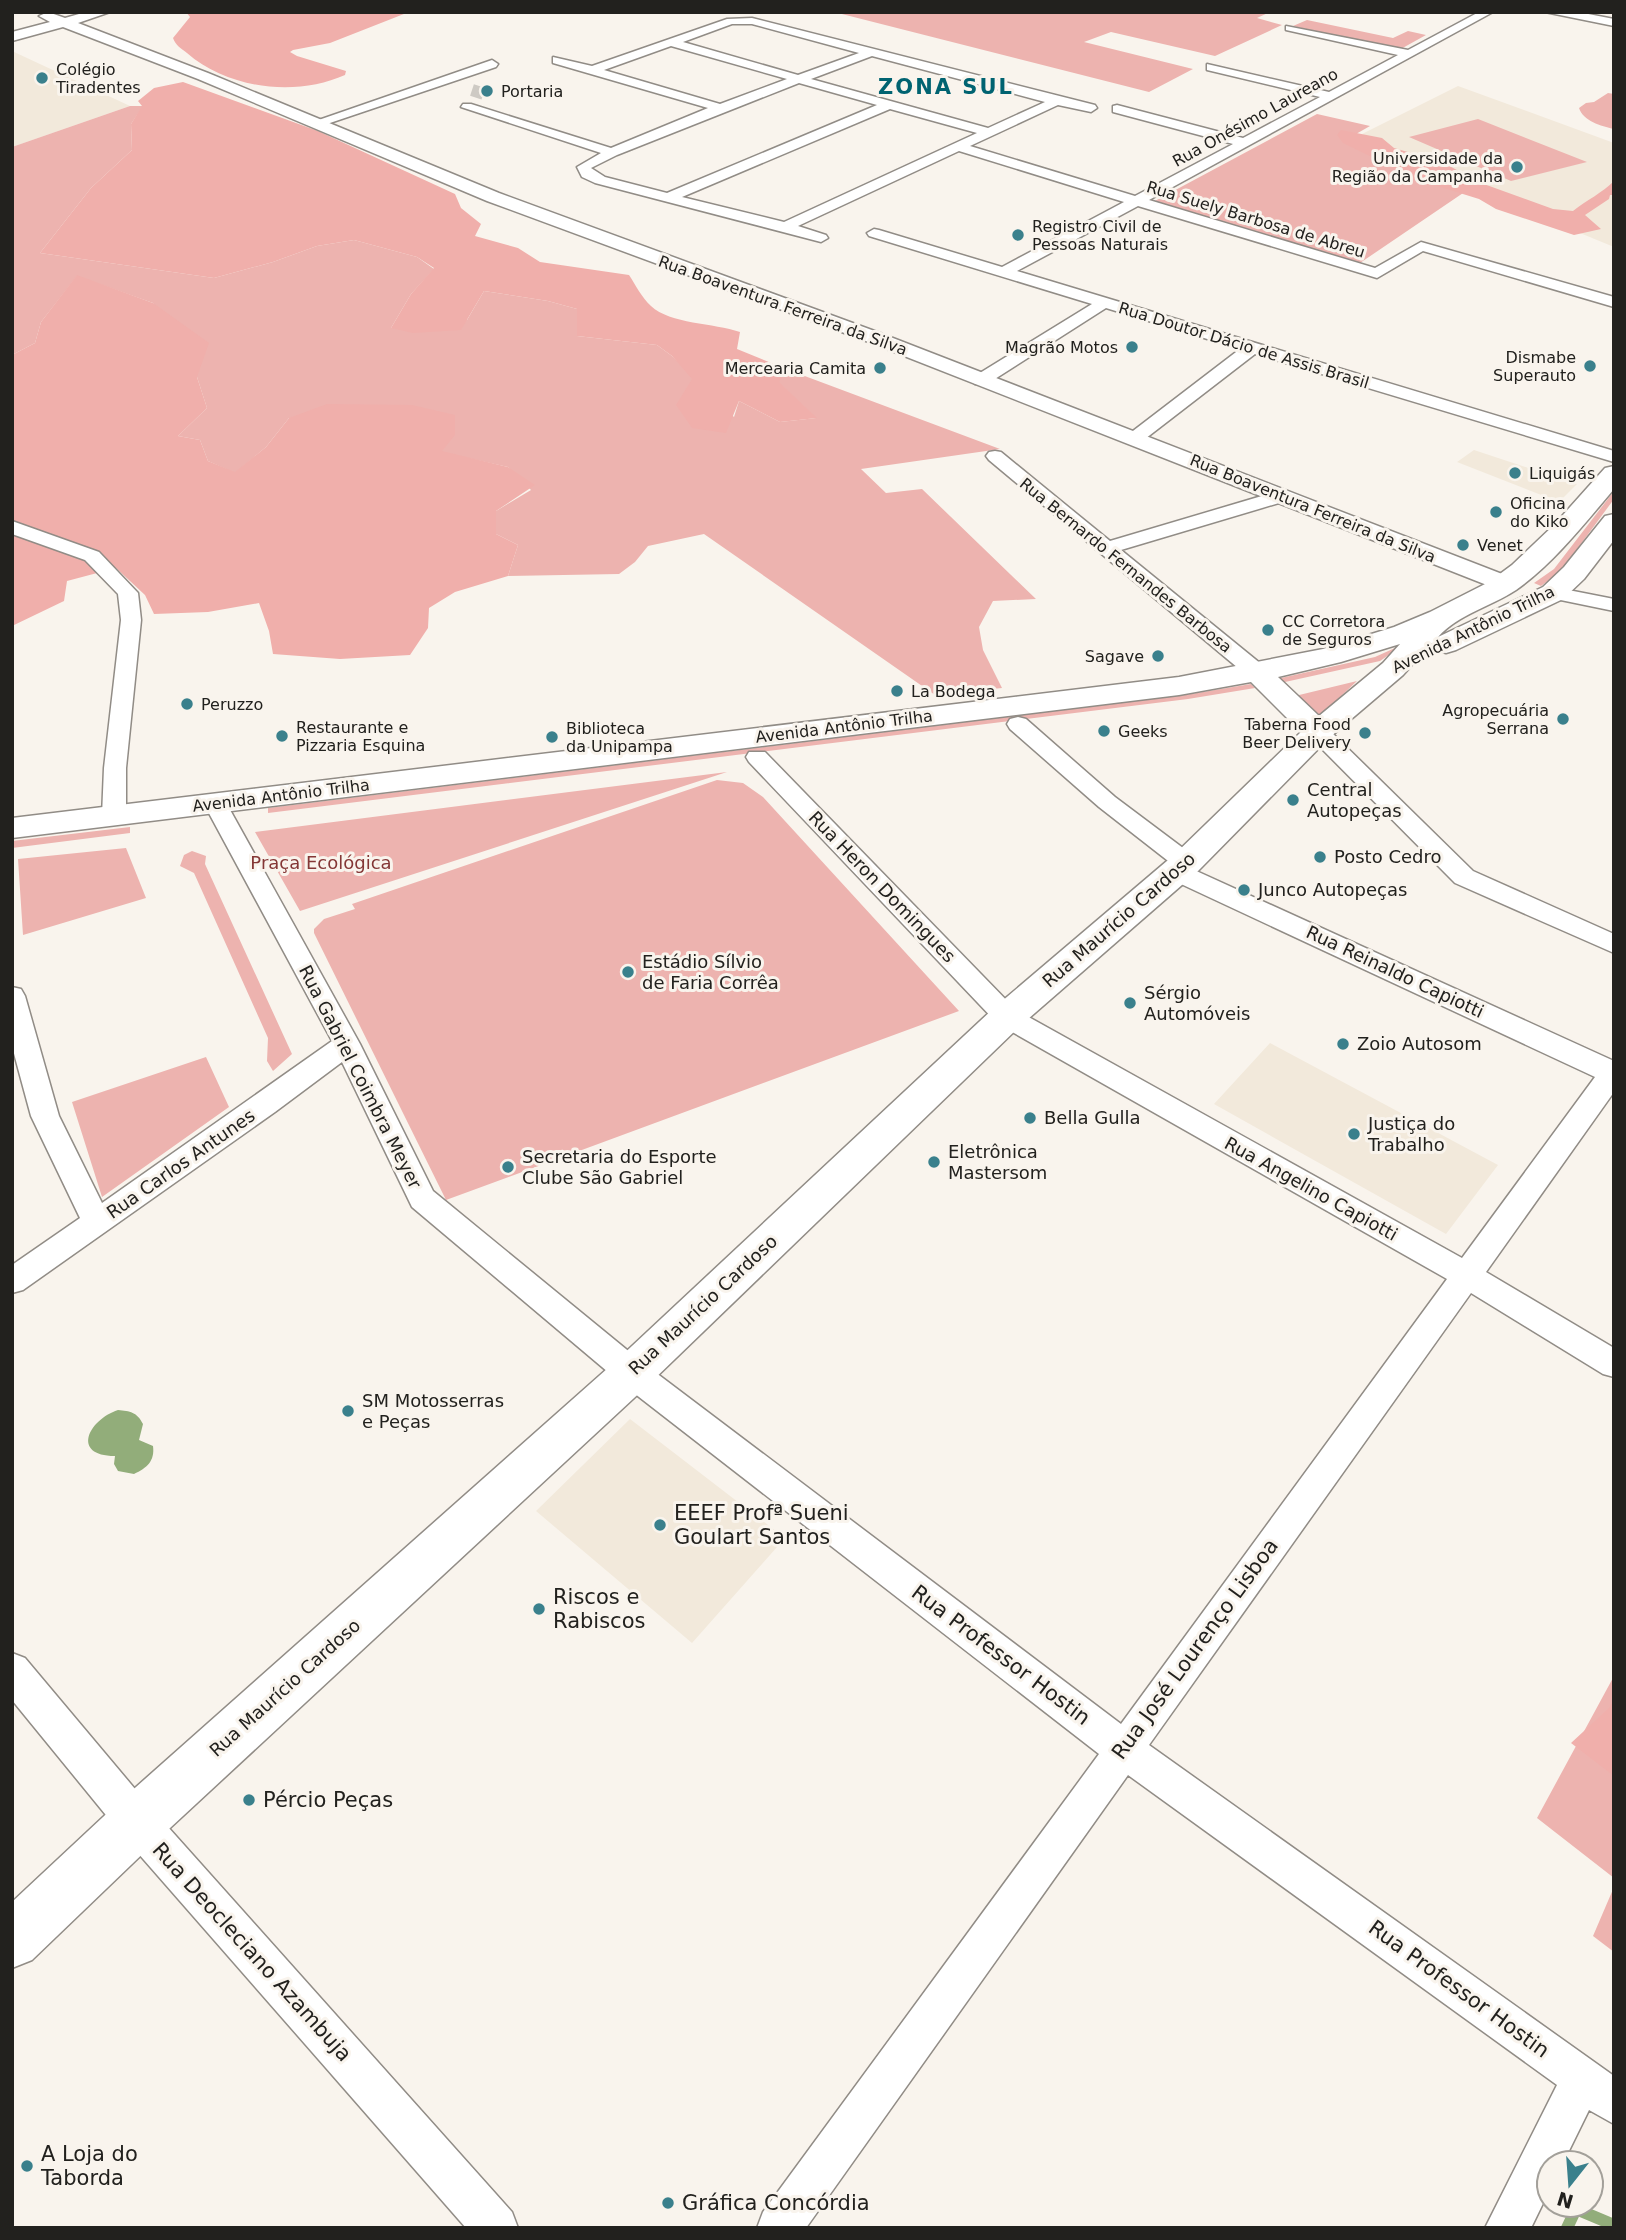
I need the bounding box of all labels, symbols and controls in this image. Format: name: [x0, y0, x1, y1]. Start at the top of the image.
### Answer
place label: Colégio Tiradentes: [55, 60, 141, 97]
street label: Rua Onésimo Laureano: [1169, 64, 1341, 171]
marker: Colégio Tiradentes: [34, 70, 50, 86]
district label: ZONA SUL: [878, 75, 1014, 99]
place label: Portaria: [501, 82, 563, 101]
marker: Portaria: [479, 83, 495, 99]
place label: Universidade da Região da Campanha: [1332, 149, 1503, 186]
marker: Universidade da Região da Campanha: [1509, 159, 1525, 175]
street label: Rua Suely Barbosa de Abreu: [1144, 177, 1367, 262]
place label: Registro Civil de Pessoas Naturais: [1032, 217, 1168, 254]
marker: Registro Civil de Pessoas Naturais: [1010, 227, 1026, 243]
street label: Rua Boaventura Ferreira da Silva: [656, 252, 910, 359]
street label: Rua Doutor Dácio de Assis Brasil: [1116, 298, 1371, 393]
place label: Magrão Motos: [1005, 338, 1118, 357]
marker: Magrão Motos: [1124, 339, 1140, 355]
place label: Dismabe Superauto: [1493, 348, 1576, 385]
marker: Dismabe Superauto: [1582, 358, 1598, 374]
place label: Mercearia Camita: [725, 359, 866, 378]
marker: Mercearia Camita: [872, 360, 888, 376]
street label: Rua Boaventura Ferreira da Silva: [1187, 450, 1438, 567]
place label: Liquigás: [1529, 464, 1595, 483]
marker: Liquigás: [1507, 465, 1523, 481]
street label: Rua Bernardo Fernandes Barbosa: [1016, 474, 1236, 657]
place label: Oficina do Kiko: [1510, 494, 1568, 531]
marker: Oficina do Kiko: [1488, 504, 1504, 520]
place label: Venet: [1477, 536, 1523, 555]
marker: Venet: [1455, 537, 1471, 553]
street label: Avenida Antônio Trilha: [1389, 582, 1558, 677]
place label: CC Corretora de Seguros: [1282, 612, 1385, 649]
marker: CC Corretora de Seguros: [1260, 622, 1276, 638]
place label: Sagave: [1085, 647, 1144, 666]
marker: Sagave: [1150, 648, 1166, 664]
place label: La Bodega: [911, 682, 996, 701]
marker: La Bodega: [889, 683, 905, 699]
place label: Peruzzo: [201, 695, 263, 714]
marker: Peruzzo: [179, 696, 195, 712]
place label: Agropecuária Serrana: [1442, 701, 1549, 738]
street label: Avenida Antônio Trilha: [754, 706, 934, 747]
marker: Agropecuária Serrana: [1555, 711, 1571, 727]
place label: Taberna Food Beer Delivery: [1242, 715, 1351, 752]
place label: Restaurante e Pizzaria Esquina: [296, 718, 425, 755]
place label: Biblioteca da Unipampa: [566, 719, 673, 756]
place label: Geeks: [1118, 722, 1168, 741]
marker: Geeks: [1096, 723, 1112, 739]
marker: Taberna Food Beer Delivery: [1357, 725, 1373, 741]
marker: Restaurante e Pizzaria Esquina: [274, 728, 290, 744]
marker: Biblioteca da Unipampa: [544, 729, 560, 745]
street label: Avenida Antônio Trilha: [191, 775, 371, 816]
place label: Central Autopeças: [1307, 779, 1402, 821]
marker: Central Autopeças: [1285, 792, 1301, 808]
street label: Rua Heron Domingues: [805, 807, 960, 966]
place label: Posto Cedro: [1334, 846, 1441, 867]
street label: Rua Maurício Cardoso: [1038, 848, 1199, 992]
marker: Posto Cedro: [1312, 849, 1328, 865]
park label: Praça Ecológica: [250, 852, 392, 873]
place label: Junco Autopeças: [1257, 879, 1407, 900]
marker: Junco Autopeças: [1236, 882, 1252, 898]
street label: Rua Reinaldo Capiotti: [1303, 921, 1487, 1022]
place label: Estádio Sílvio de Faria Corrêa: [642, 951, 779, 993]
street label: Rua Gabriel Coimbra Meyer: [295, 962, 426, 1193]
marker: Estádio Sílvio de Faria Corrêa: [620, 964, 636, 980]
place label: Sérgio Automóveis: [1144, 982, 1250, 1024]
marker: Sérgio Automóveis: [1122, 995, 1138, 1011]
place label: Zoio Autosom: [1357, 1033, 1482, 1054]
marker: Zoio Autosom: [1335, 1036, 1351, 1052]
street label: Rua Carlos Antunes: [103, 1105, 259, 1223]
place label: Bella Gulla: [1044, 1107, 1141, 1128]
marker: Bella Gulla: [1022, 1110, 1038, 1126]
place label: Justiça do Trabalho: [1367, 1113, 1455, 1155]
marker: Justiça do Trabalho: [1346, 1126, 1362, 1142]
street label: Rua Angelino Capiotti: [1221, 1132, 1401, 1245]
place label: Eletrônica Mastersom: [948, 1141, 1047, 1183]
place label: Secretaria do Esporte Clube São Gabriel: [522, 1146, 717, 1188]
marker: Eletrônica Mastersom: [926, 1154, 942, 1170]
marker: Secretaria do Esporte Clube São Gabriel: [500, 1159, 516, 1175]
street label: Rua Maurício Cardoso: [624, 1230, 781, 1379]
place label: SM Motosserras e Peças: [362, 1390, 504, 1432]
marker: SM Motosserras e Peças: [340, 1403, 356, 1419]
place label: EEEF Profª Sueni Goulart Santos: [674, 1501, 849, 1549]
marker: EEEF Profª Sueni Goulart Santos: [652, 1517, 668, 1533]
street label: Rua José Lourenço Lisboa: [1107, 1534, 1283, 1764]
street label: Rua Professor Hostin: [907, 1580, 1095, 1730]
place label: Riscos e Rabiscos: [553, 1585, 645, 1633]
marker: Riscos e Rabiscos: [531, 1601, 547, 1617]
street label: Rua Maurício Cardoso: [205, 1614, 364, 1761]
place label: Pércio Peças: [263, 1788, 393, 1812]
marker: Pércio Peças: [241, 1792, 257, 1808]
street label: Rua Deocleciano Azambuja: [147, 1838, 357, 2066]
street label: Rua Professor Hostin: [1364, 1915, 1554, 2063]
place label: A Loja do Taborda: [40, 2142, 138, 2190]
north arrow: [1535, 2149, 1605, 2219]
marker: A Loja do Taborda: [19, 2158, 35, 2174]
text: N: [1554, 2187, 1576, 2213]
place label: Gráfica Concórdia: [682, 2191, 870, 2215]
marker: Gráfica Concórdia: [660, 2195, 676, 2211]

